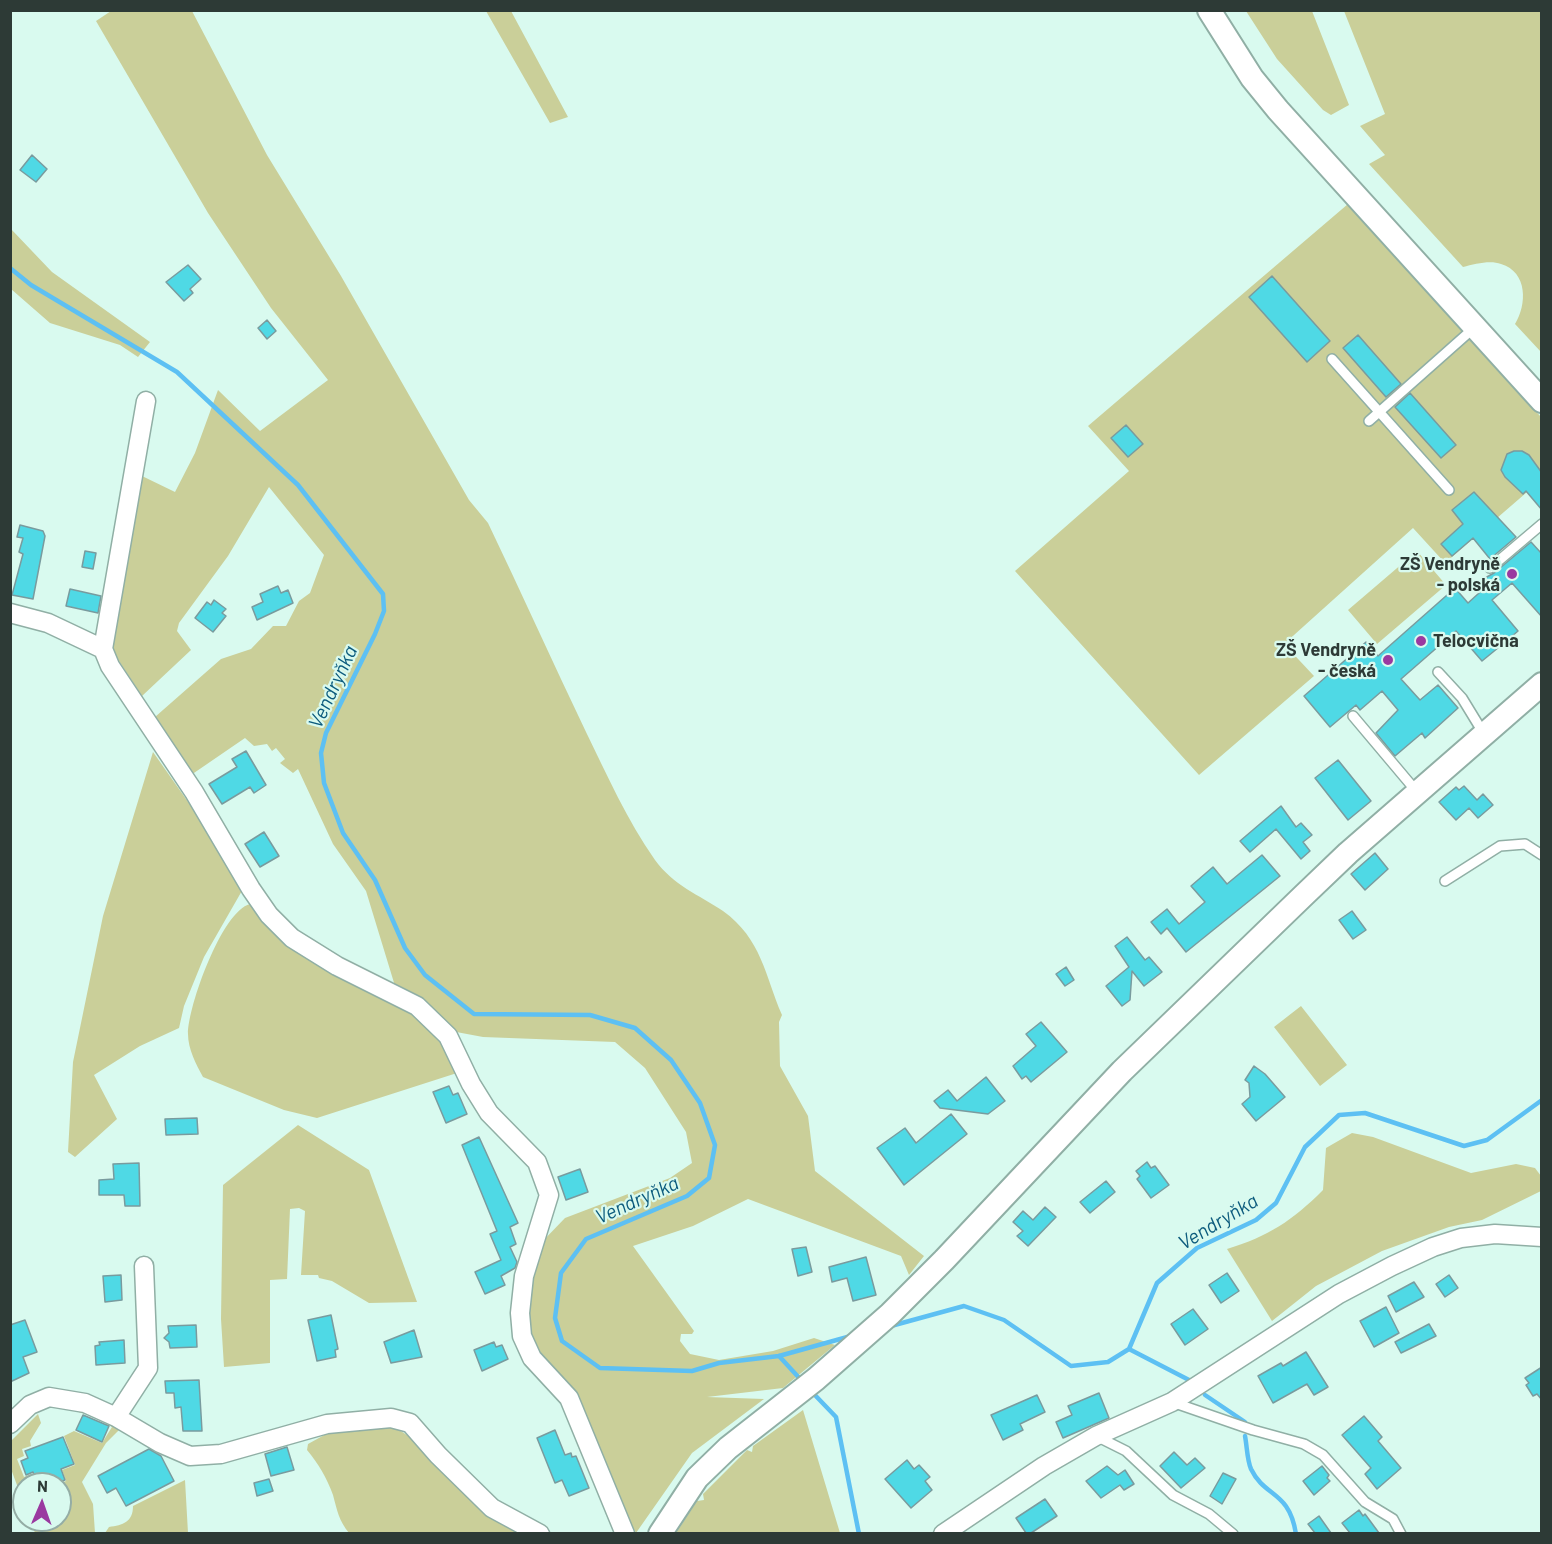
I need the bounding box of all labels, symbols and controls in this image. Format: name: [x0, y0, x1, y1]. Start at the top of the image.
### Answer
place label: ZŠ Vendryně - polská: [1400, 553, 1500, 596]
marker: ZŠ Vendryně - polská: [1505, 567, 1519, 581]
place label: Telocvična: [1433, 630, 1519, 652]
marker: Telocvična: [1414, 634, 1428, 648]
place label: ZŠ Vendryně - česká: [1276, 639, 1376, 682]
water label: Vendryňka: [303, 642, 363, 732]
marker: ZŠ Vendryně - česká: [1381, 653, 1395, 667]
water label: Vendryňka: [592, 1171, 682, 1229]
water label: Vendryňka: [1174, 1189, 1262, 1255]
north arrow: [12, 1472, 72, 1532]
text: N: [37, 1476, 48, 1495]

